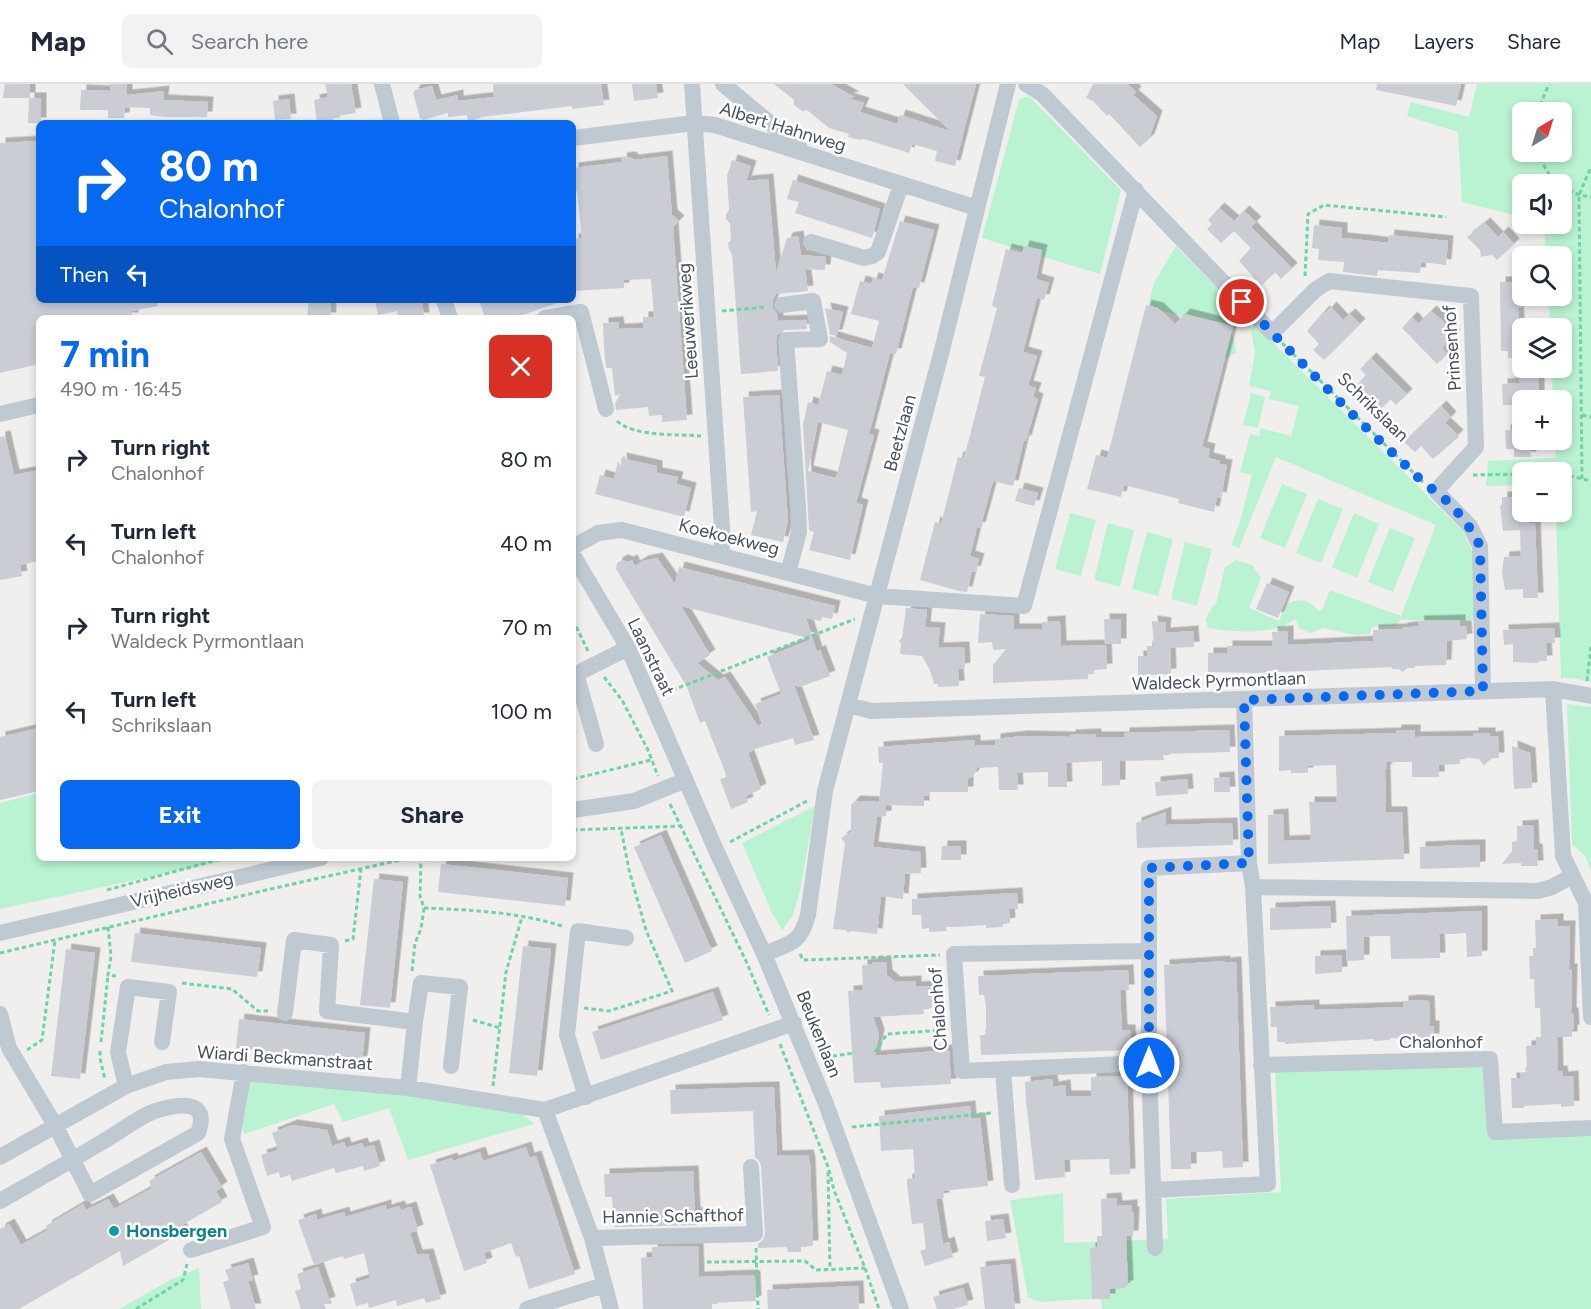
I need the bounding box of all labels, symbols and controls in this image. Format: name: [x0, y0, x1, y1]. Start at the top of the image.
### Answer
search box: [122, 14, 542, 68]
text: Map: [30, 24, 86, 58]
icon: search: [143, 25, 176, 58]
text: Search here: [191, 28, 308, 55]
text: Map: [1340, 29, 1380, 54]
text: Layers: [1413, 29, 1474, 54]
text: Share: [1507, 29, 1561, 54]
street label: Albert Hahnweg: [717, 97, 849, 157]
north arrow: [1512, 102, 1572, 162]
map controls: [1512, 102, 1572, 522]
text: 80 m: [159, 141, 259, 192]
icon: right: [60, 144, 138, 222]
button: sound: [1512, 174, 1572, 234]
text: Chalonhof: [159, 192, 285, 225]
button: search: [1512, 246, 1572, 306]
icon: left: [121, 258, 154, 291]
text: Then: [60, 261, 109, 288]
street label: Leeuwerikweg: [673, 262, 703, 380]
pin: [1216, 276, 1267, 327]
icon: arrive: [1225, 285, 1258, 318]
street label: Prinsenhof: [1438, 304, 1466, 392]
button: layers: [1512, 318, 1572, 378]
text: 7 min: [60, 333, 150, 376]
button: close: [489, 335, 552, 398]
street label: Schrikslaan: [1333, 368, 1413, 446]
text: 490 m · 16:45: [60, 377, 182, 401]
button: +: [1512, 390, 1572, 450]
street label: Beetzlaan: [879, 392, 921, 474]
text: Turn right: [111, 434, 210, 461]
icon: right: [60, 443, 93, 476]
text: 80 m: [500, 446, 552, 473]
text: Chalonhof: [111, 461, 204, 485]
button: −: [1512, 462, 1572, 522]
street label: Koekoekweg: [676, 514, 782, 560]
text: Turn left: [111, 518, 197, 545]
icon: left: [60, 527, 93, 560]
text: 40 m: [500, 530, 552, 557]
text: Chalonhof: [111, 545, 204, 569]
text: Turn right: [111, 602, 210, 629]
icon: right: [60, 611, 93, 644]
text: 70 m: [502, 614, 552, 641]
street label: Laanstraat: [623, 614, 679, 700]
text: Waldeck Pyrmontlaan: [111, 629, 304, 653]
street label: Waldeck Pyrmontlaan: [1132, 667, 1306, 695]
text: Turn left: [111, 686, 197, 713]
icon: left: [60, 695, 93, 728]
text: 100 m: [491, 698, 552, 725]
text: Schrikslaan: [111, 713, 212, 737]
button: Exit: [60, 780, 300, 849]
button: Share: [312, 780, 552, 849]
street label: Vrijheidsweg: [128, 867, 236, 913]
street label: Chalonhof: [924, 966, 952, 1052]
street label: Beukenlaan: [792, 987, 846, 1081]
position arrow: [1117, 1031, 1181, 1095]
street label: Chalonhof: [1399, 1031, 1483, 1053]
street label: Wiardi Beckmanstraat: [196, 1041, 374, 1075]
street label: Hannie Schafthof: [602, 1204, 744, 1228]
place label: Honsbergen: [126, 1220, 227, 1242]
marker: Honsbergen: [107, 1224, 121, 1238]

